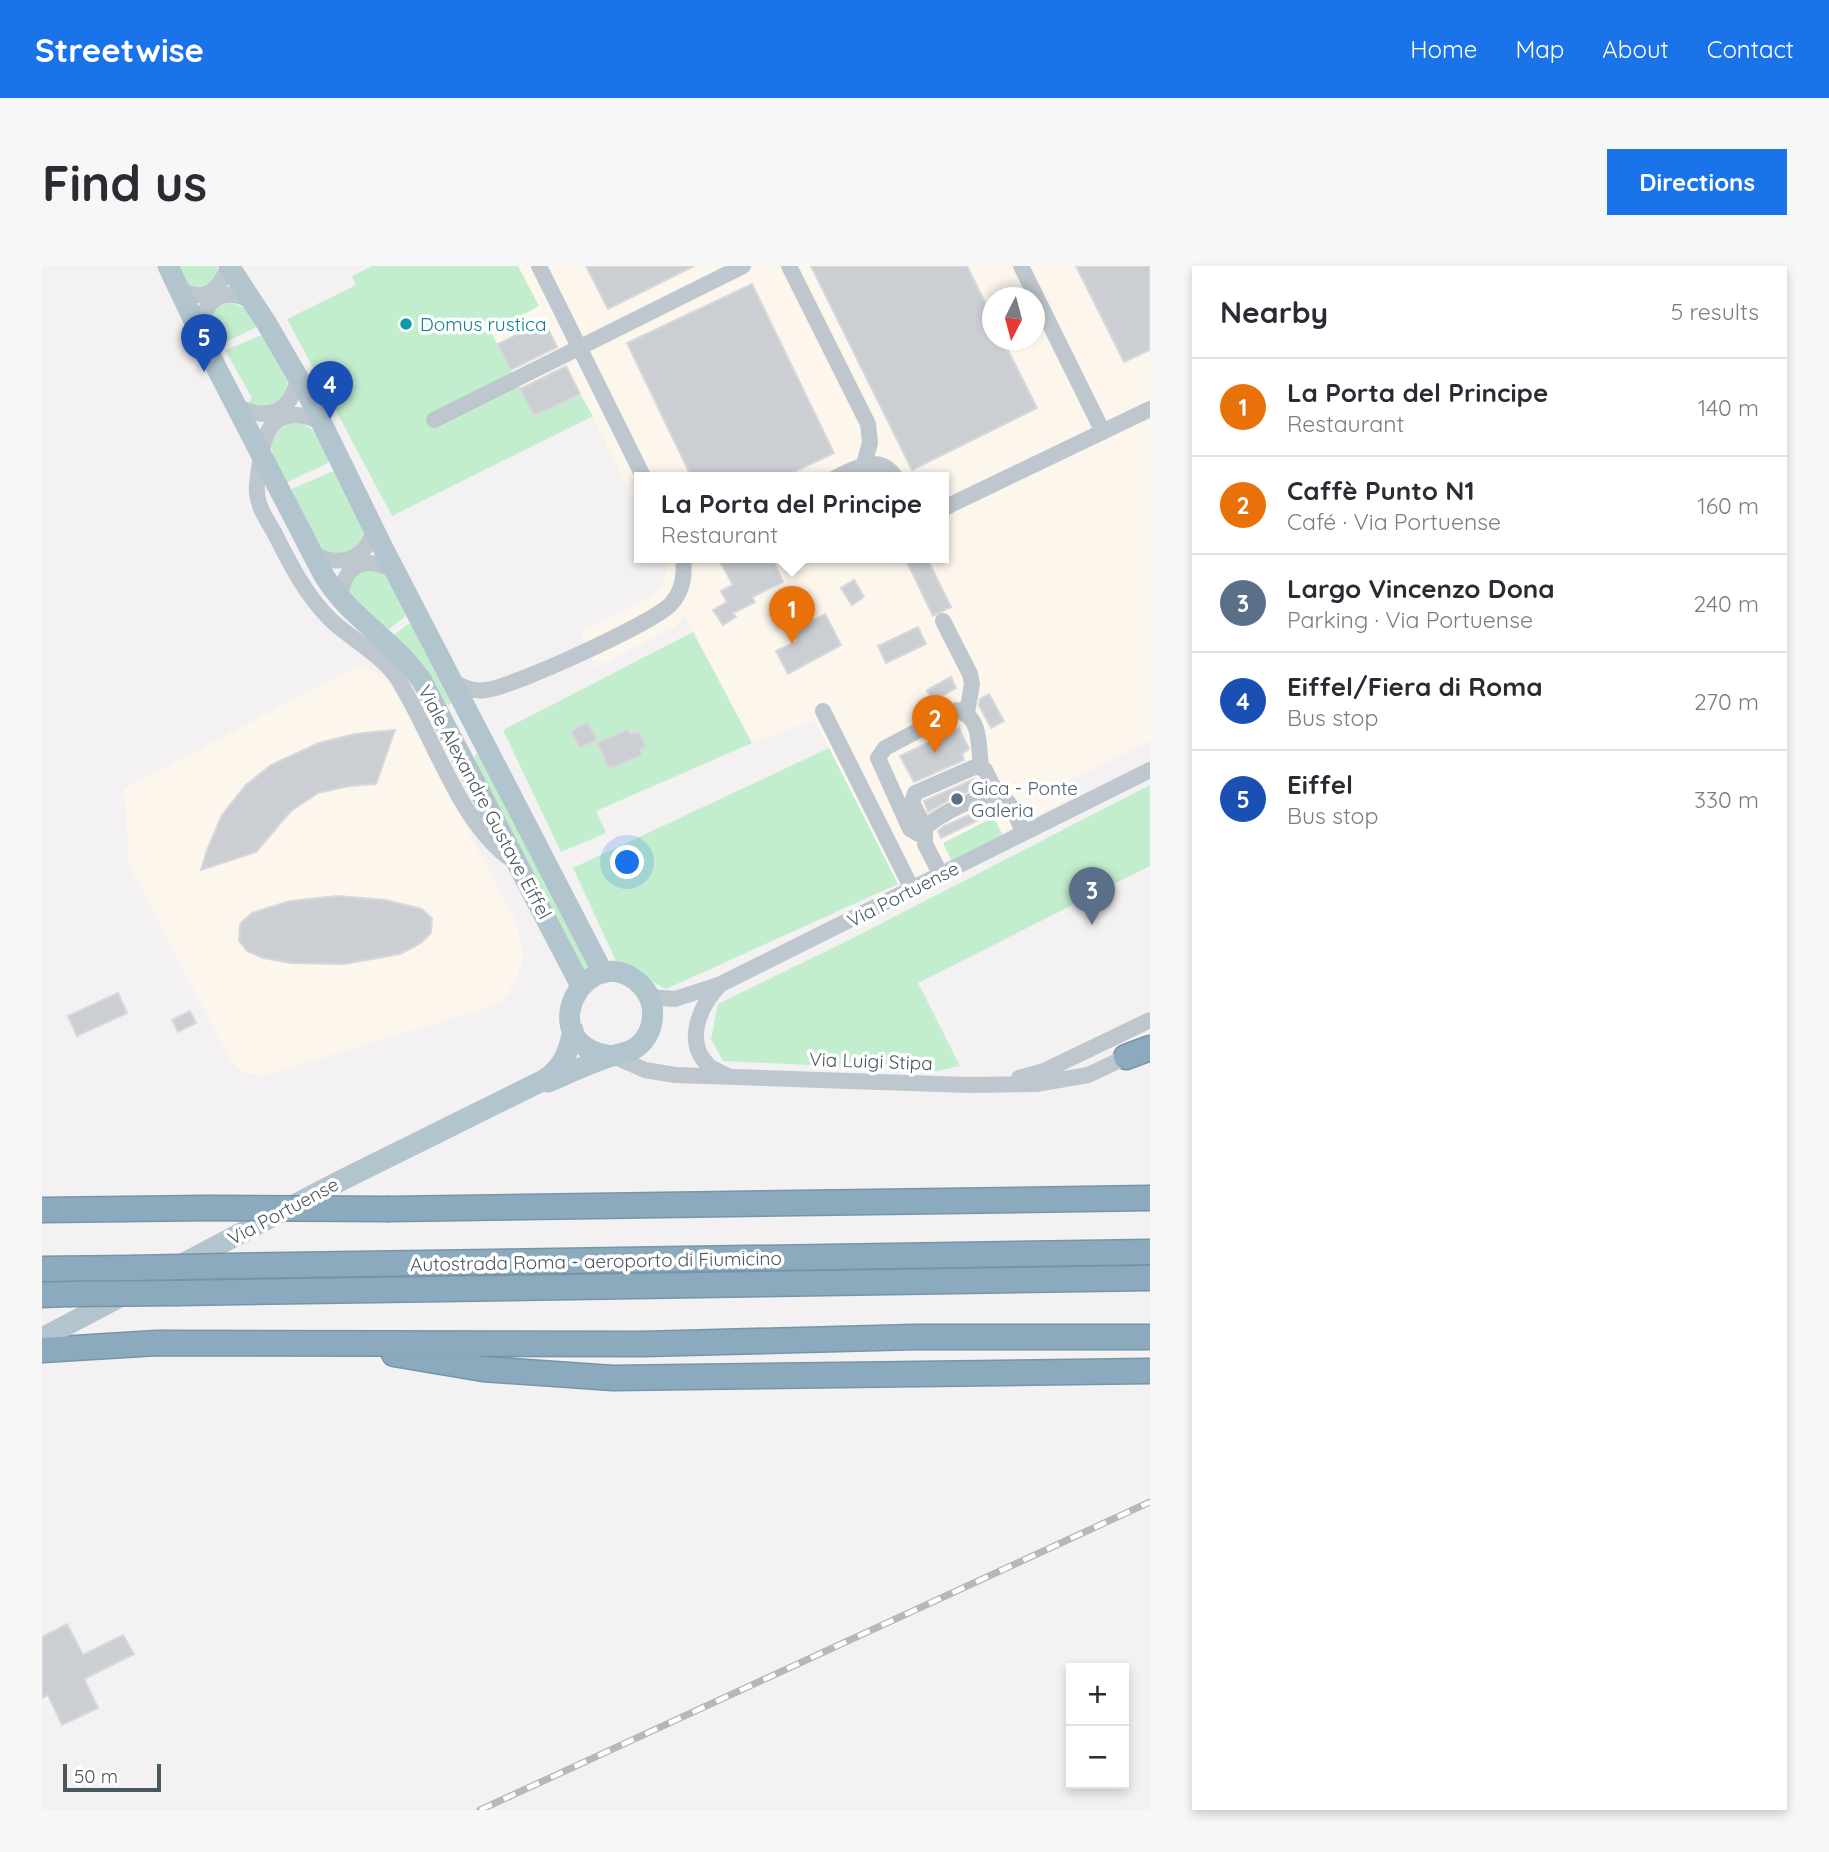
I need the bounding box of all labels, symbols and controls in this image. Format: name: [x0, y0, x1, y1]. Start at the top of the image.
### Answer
text: Streetwise: [35, 29, 204, 70]
text: Home: [1410, 34, 1477, 64]
text: Map: [1515, 34, 1564, 64]
text: About: [1602, 34, 1669, 64]
text: Contact: [1707, 34, 1794, 64]
button: Directions: [1607, 149, 1787, 215]
text: Find us: [42, 152, 207, 213]
north arrow: [982, 287, 1045, 350]
text: Nearby: [1220, 293, 1328, 331]
text: 5 results: [1671, 297, 1759, 326]
place label: Domus rustica: [420, 312, 546, 336]
pin: 5: [181, 314, 227, 372]
marker: Domus rustica: [398, 316, 414, 332]
pin: 4: [307, 361, 353, 419]
text: La Porta del Principe: [1287, 376, 1548, 409]
text: 1: [1239, 393, 1247, 422]
text: 140 m: [1698, 393, 1759, 422]
text: Restaurant: [1287, 409, 1404, 438]
popup: [634, 472, 949, 563]
text: Caffè Punto N1: [1287, 474, 1475, 507]
text: La Porta del Principe: [661, 487, 922, 520]
text: 2: [1236, 491, 1250, 520]
text: 160 m: [1697, 491, 1759, 520]
text: Café · Via Portuense: [1287, 507, 1501, 536]
text: Restaurant: [661, 520, 778, 549]
text: Largo Vincenzo Dona: [1287, 572, 1555, 605]
pin: 1: [769, 586, 815, 644]
text: 3: [1237, 589, 1249, 618]
text: 240 m: [1694, 589, 1759, 618]
text: Parking · Via Portuense: [1287, 605, 1533, 634]
text: Eiffel/Fiera di Roma: [1287, 670, 1543, 703]
street label: Viale Alexandre Gustave Eiffel: [413, 681, 557, 923]
text: 4: [1236, 687, 1250, 716]
text: 270 m: [1694, 687, 1759, 716]
pin: 2: [912, 695, 958, 753]
text: Bus stop: [1287, 703, 1378, 732]
text: Eiffel: [1287, 768, 1353, 801]
place label: Gica - Ponte Galeria: [971, 776, 1078, 822]
text: 5: [1236, 785, 1250, 814]
text: 330 m: [1694, 785, 1759, 814]
marker: Gica - Ponte Galeria: [949, 791, 965, 807]
text: Bus stop: [1287, 801, 1378, 830]
your location: [610, 845, 644, 879]
street label: Via Portuense: [843, 856, 963, 932]
pin: 3: [1069, 867, 1115, 925]
street label: Via Luigi Stipa: [809, 1047, 933, 1075]
street label: Via Portuense: [224, 1172, 342, 1250]
street label: Autostrada Roma - aeroporto di Fiumicino: [410, 1246, 782, 1276]
map controls: [1066, 1663, 1129, 1789]
button: +: [1066, 1663, 1129, 1726]
button: −: [1066, 1726, 1129, 1789]
scale bar: [63, 1761, 161, 1793]
text: 50 m: [74, 1764, 118, 1788]

